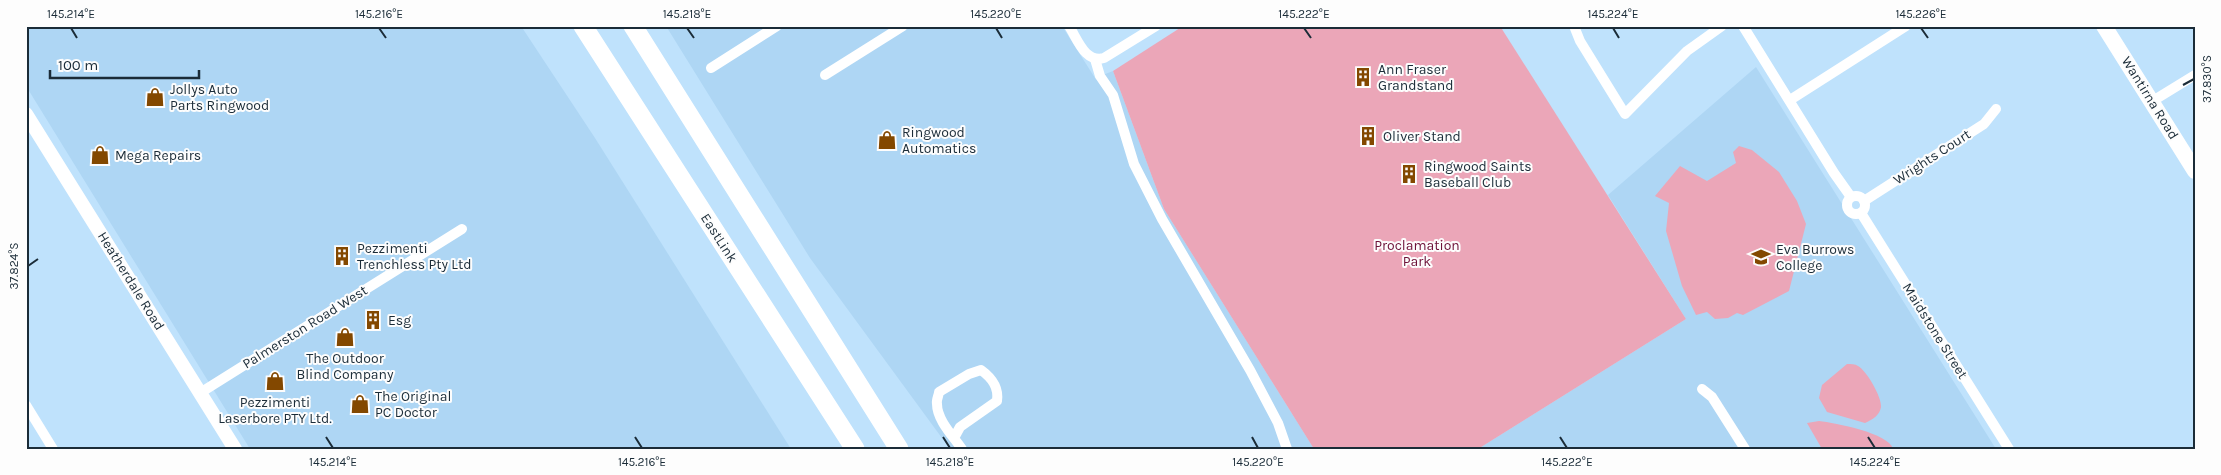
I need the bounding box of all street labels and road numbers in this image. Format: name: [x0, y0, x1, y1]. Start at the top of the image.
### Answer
street label: Wantirna Road: [2118, 53, 2182, 143]
street label: Wrights Court: [1890, 126, 1974, 188]
street label: EastLink: [697, 210, 741, 266]
street label: Heatherdale Road: [94, 229, 168, 333]
street label: Maidstone Street: [1899, 280, 1971, 382]
street label: Palmerston Road West: [239, 282, 371, 372]

